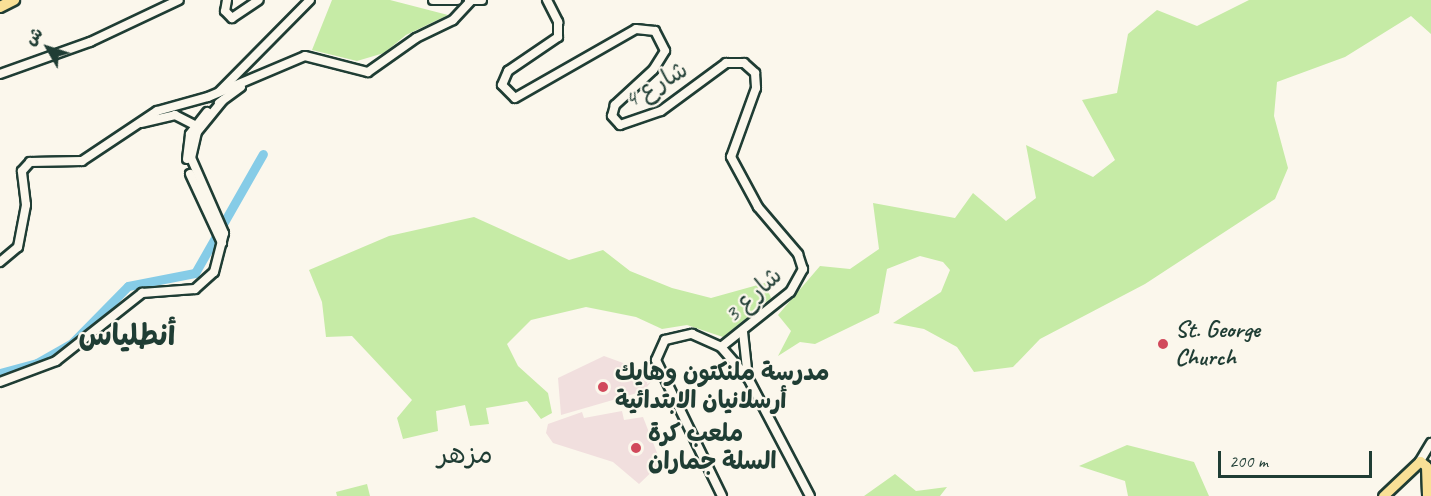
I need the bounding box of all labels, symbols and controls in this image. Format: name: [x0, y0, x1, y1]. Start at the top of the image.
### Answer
north arrow: [18, 18, 78, 78]
text: ش: [21, 24, 47, 50]
street label: شارع 4: [619, 55, 693, 115]
street label: شارع 3: [718, 261, 788, 329]
place label: St. George Church: [1175, 316, 1260, 372]
district label: أنطلياس: [79, 317, 175, 353]
marker: St. George Church: [1156, 337, 1170, 351]
place label: مدرسة ملنكتون وهايك أرسلانيان الابتدائية: [615, 359, 829, 415]
marker: مدرسة ملنكتون وهايك أرسلانيان الابتدائية: [596, 380, 610, 394]
place label: ملعب كرة السلة جماران: [648, 420, 777, 476]
district label: مزهر: [437, 439, 493, 471]
scale bar: [1221, 439, 1376, 477]
marker: ملعب كرة السلة جماران: [629, 441, 643, 455]
text: 200 m: [1229, 450, 1268, 472]

